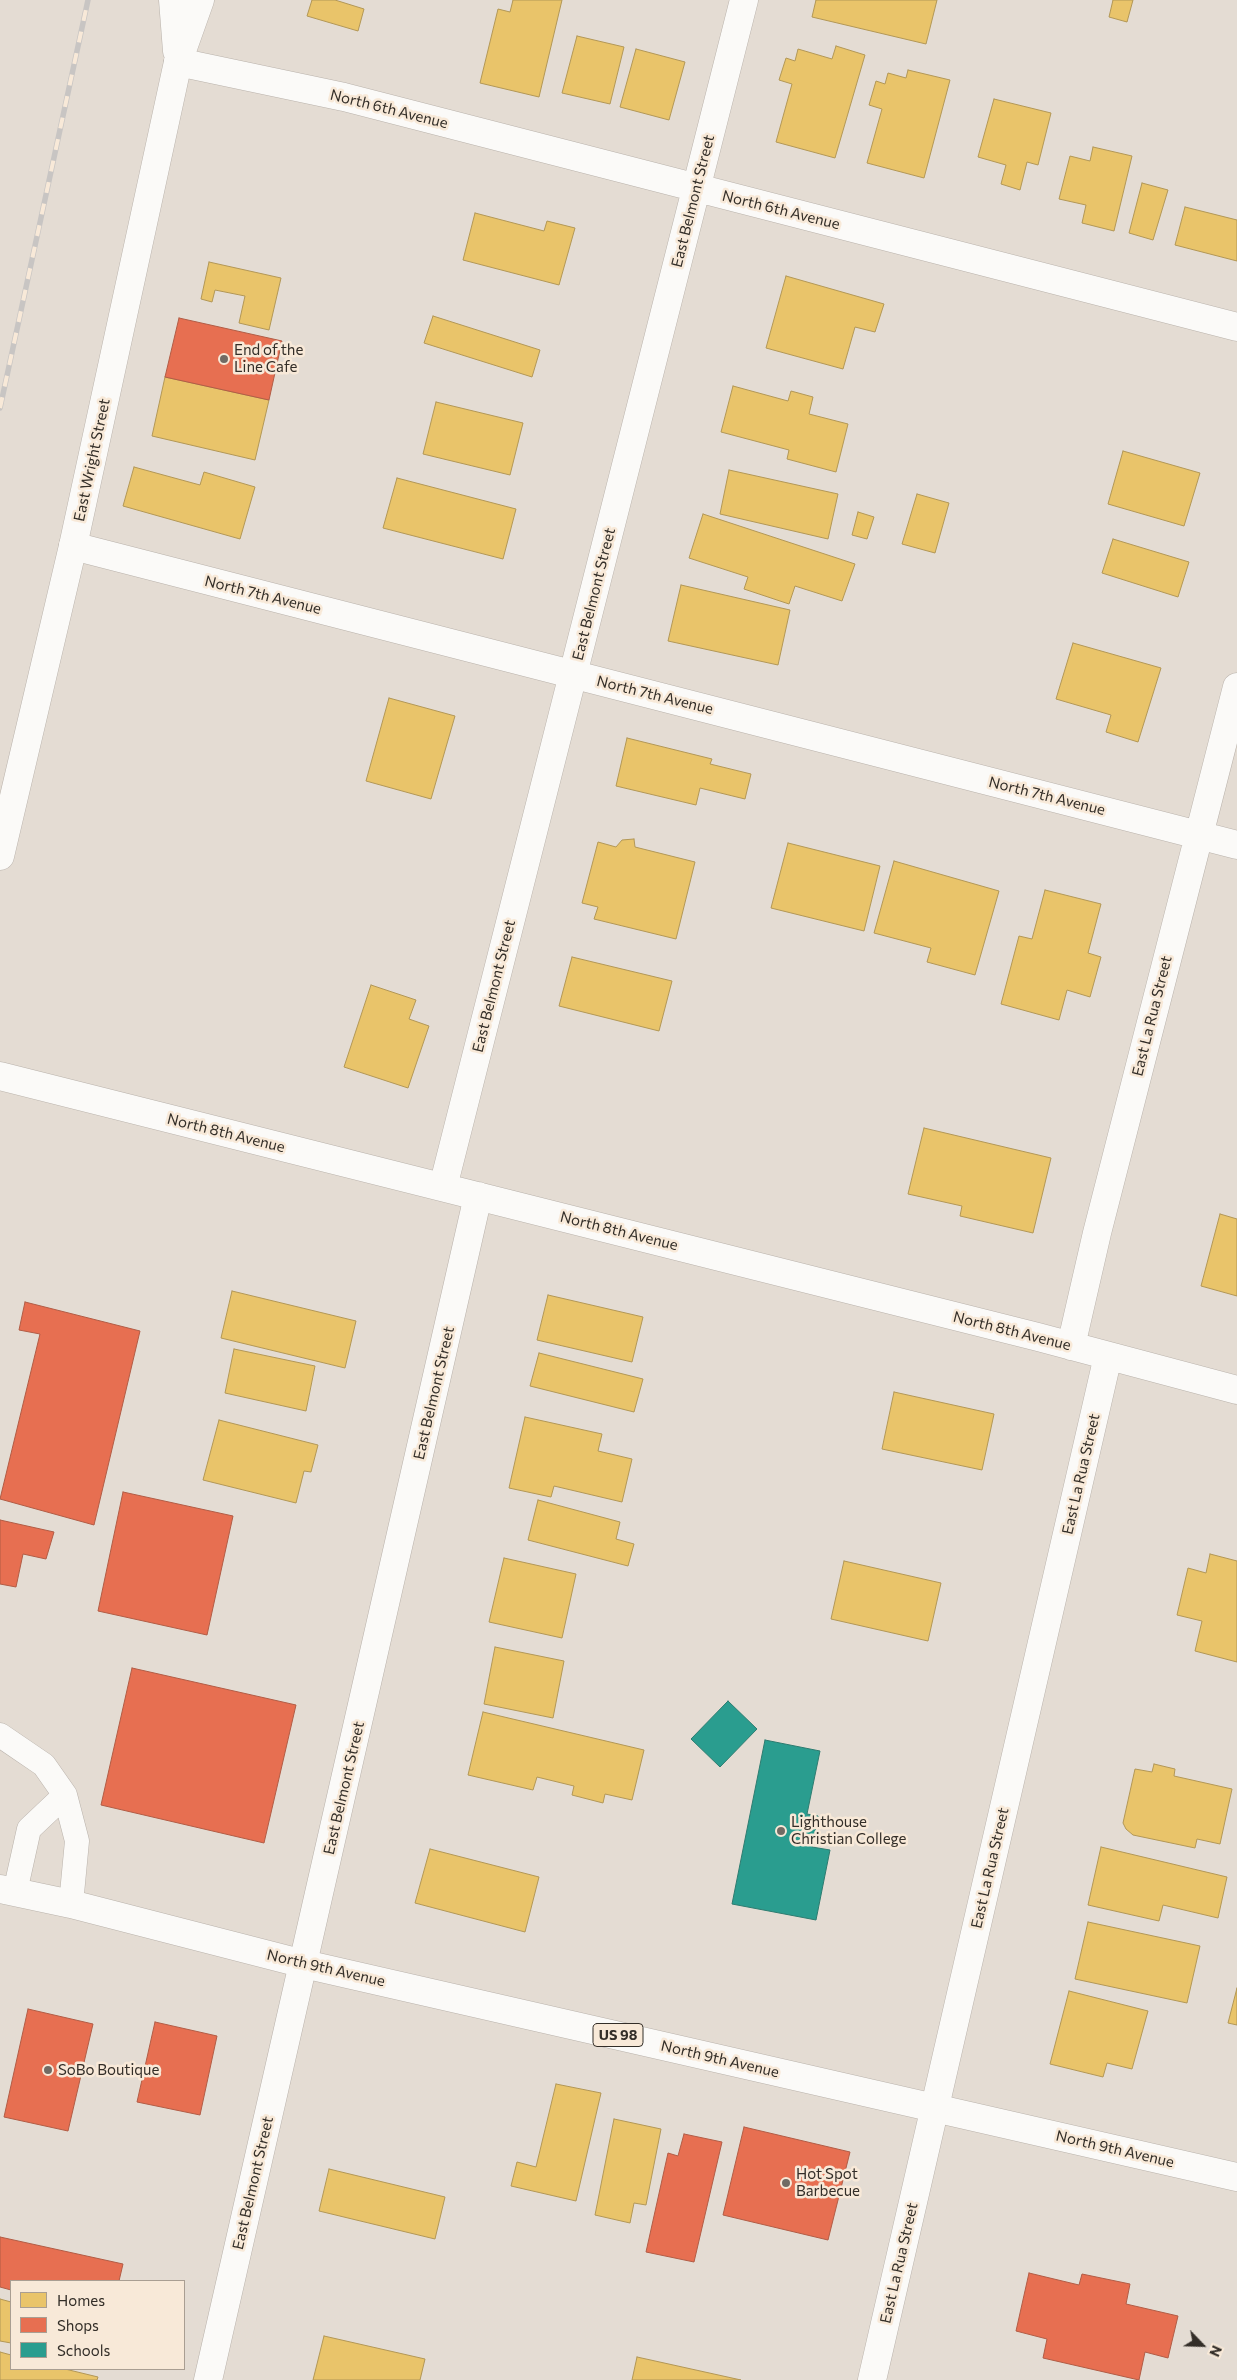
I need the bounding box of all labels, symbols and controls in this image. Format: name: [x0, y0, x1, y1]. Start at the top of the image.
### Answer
street label: North 6th Avenue: [328, 86, 450, 132]
street label: East Belmont Street: [668, 133, 718, 269]
street label: North 6th Avenue: [720, 187, 842, 233]
place label: End of the Line Cafe: [234, 341, 303, 376]
marker: End of the Line Cafe: [218, 353, 230, 365]
street label: East Wright Street: [70, 397, 114, 523]
street label: East Belmont Street: [569, 526, 619, 662]
street label: North 7th Avenue: [203, 572, 323, 618]
street label: North 7th Avenue: [595, 672, 715, 718]
street label: North 7th Avenue: [987, 773, 1107, 819]
street label: East Belmont Street: [469, 918, 519, 1054]
street label: East La Rua Street: [1128, 954, 1176, 1078]
street label: North 8th Avenue: [165, 1110, 287, 1156]
street label: North 8th Avenue: [558, 1208, 680, 1254]
street label: North 8th Avenue: [951, 1308, 1073, 1354]
street label: East Belmont Street: [410, 1325, 458, 1461]
street label: East La Rua Street: [1058, 1412, 1104, 1536]
street label: East Belmont Street: [320, 1720, 368, 1856]
street label: East La Rua Street: [967, 1806, 1013, 1930]
place label: Lighthouse Christian College: [791, 1813, 906, 1848]
marker: Lighthouse Christian College: [775, 1825, 787, 1837]
street label: North 9th Avenue: [265, 1946, 387, 1990]
road number: US 98: [593, 2024, 643, 2046]
street label: North 9th Avenue: [659, 2037, 781, 2081]
place label: SoBo Boutique: [58, 2061, 159, 2079]
marker: SoBo Boutique: [42, 2064, 54, 2076]
street label: East Belmont Street: [229, 2115, 277, 2251]
street label: North 9th Avenue: [1054, 2127, 1176, 2171]
place label: Hot Spot Barbecue: [796, 2165, 860, 2200]
marker: Hot Spot Barbecue: [780, 2177, 792, 2189]
street label: East La Rua Street: [876, 2201, 922, 2325]
legend: [10, 2280, 185, 2370]
text: Homes: [57, 2291, 105, 2309]
text: Shops: [57, 2316, 99, 2334]
north arrow: [1177, 2320, 1227, 2370]
text: Schools: [57, 2341, 110, 2359]
text: N: [1206, 2343, 1226, 2360]

